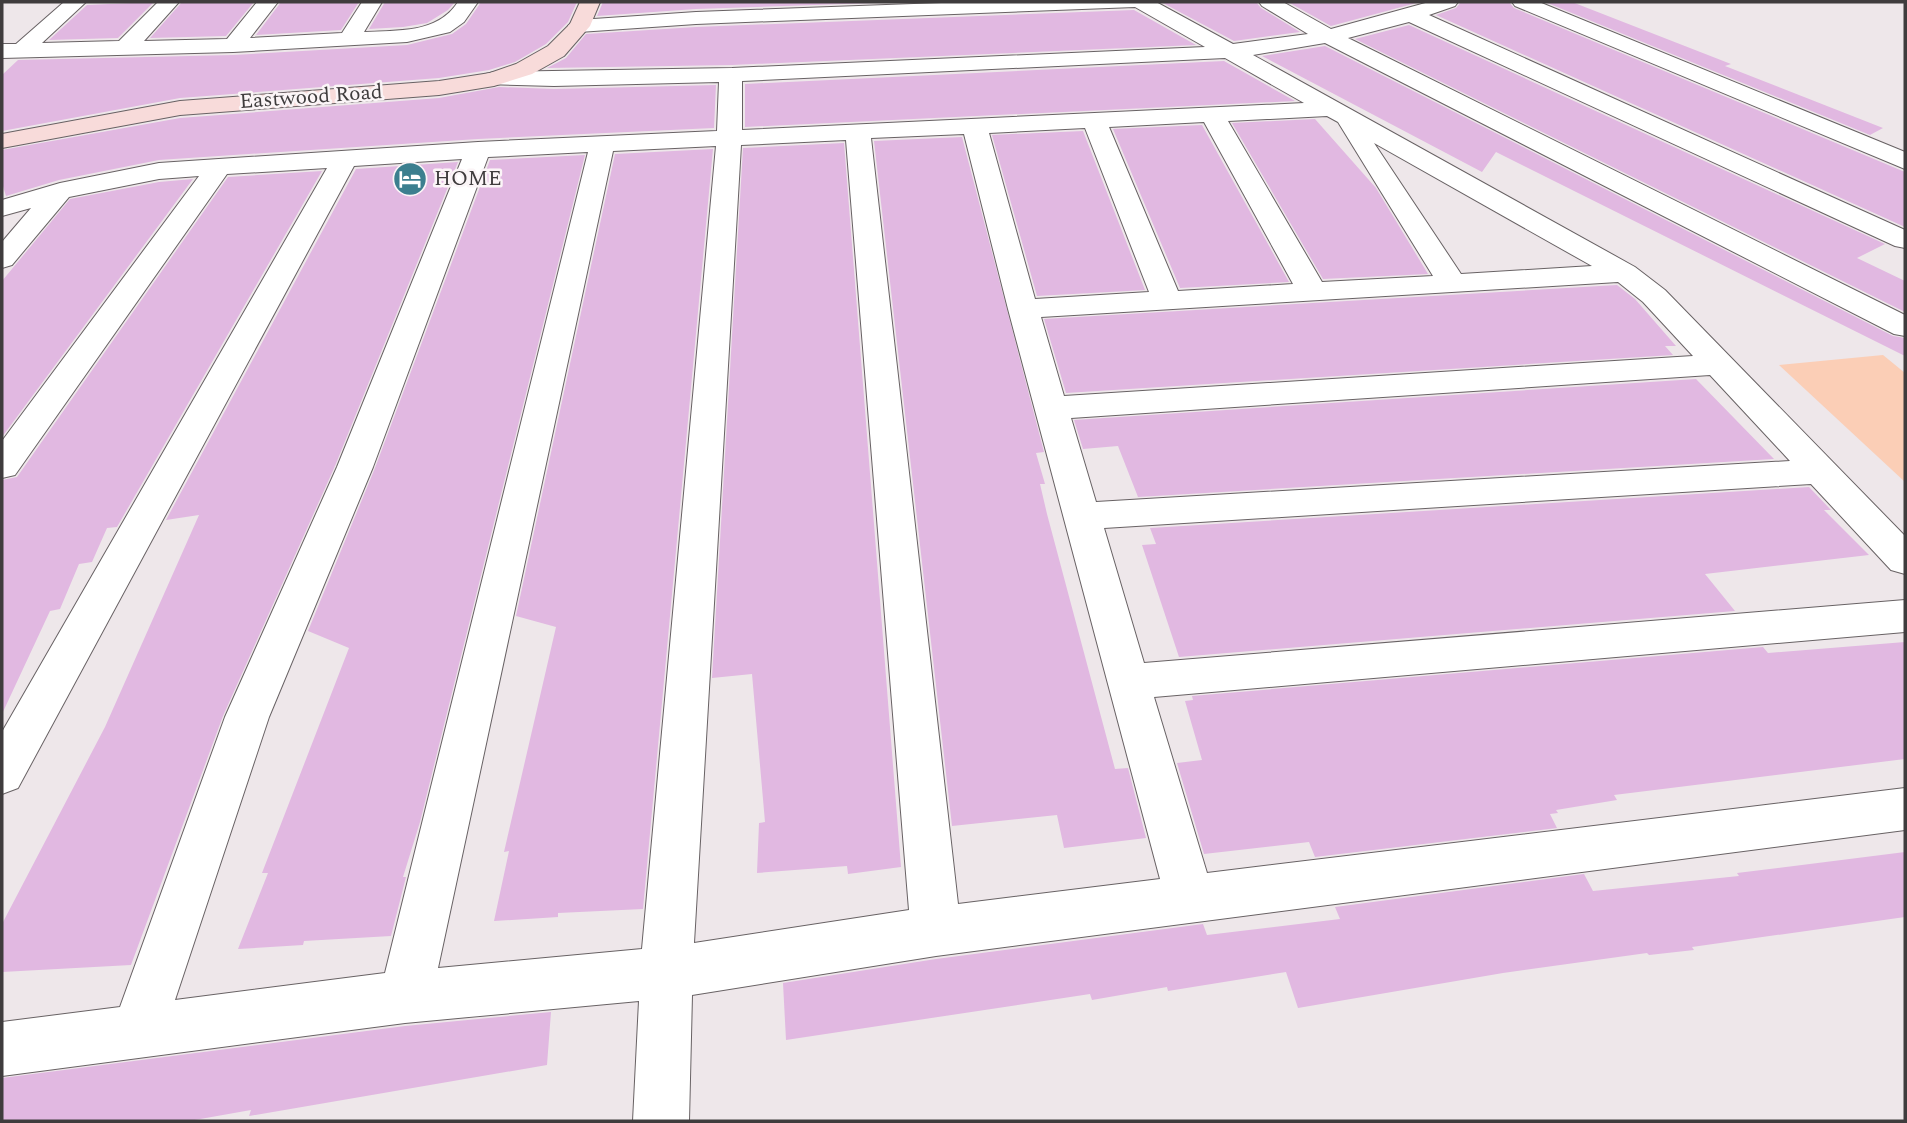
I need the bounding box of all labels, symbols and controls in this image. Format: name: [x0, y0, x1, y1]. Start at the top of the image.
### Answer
street label: Eastwood Road: [238, 76, 384, 118]
hotel icon: HOME: [391, 160, 429, 198]
place label: HOME: [434, 163, 502, 195]

